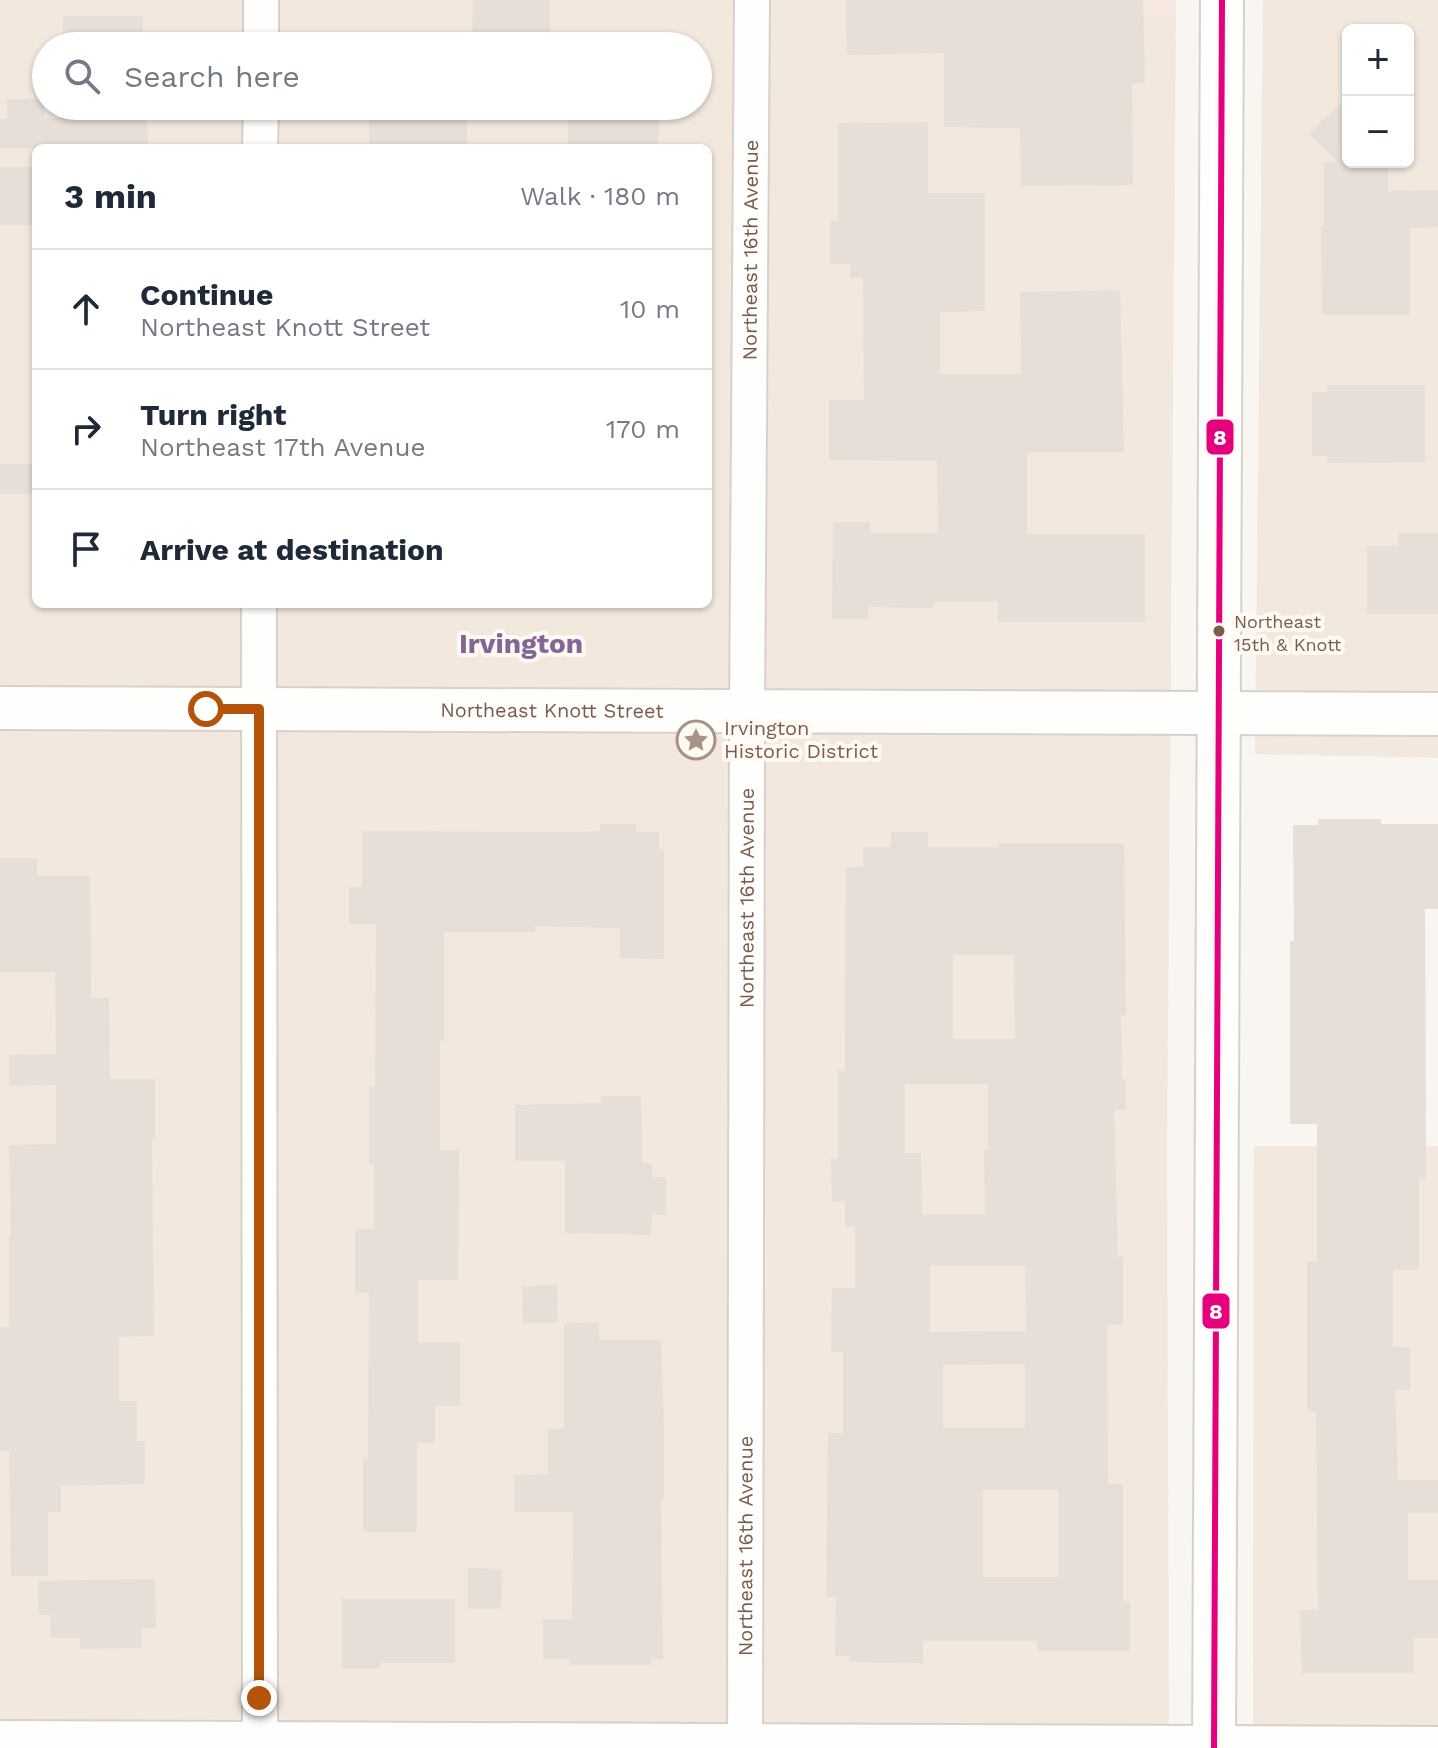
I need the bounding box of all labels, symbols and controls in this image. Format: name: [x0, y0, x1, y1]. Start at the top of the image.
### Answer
map controls: [1342, 24, 1414, 168]
button: +: [1342, 24, 1414, 96]
search box: [32, 32, 712, 120]
icon: search: [60, 54, 104, 98]
text: Search here: [124, 59, 300, 94]
button: −: [1342, 96, 1414, 168]
street label: Northeast 16th Avenue: [737, 140, 763, 360]
text: 3 min: [64, 176, 157, 216]
text: Walk · 180 m: [520, 181, 680, 211]
text: Continue: [140, 277, 273, 312]
icon: ahead: [64, 287, 108, 331]
text: 10 m: [620, 294, 680, 324]
text: Northeast Knott Street: [140, 312, 430, 342]
text: Turn right: [140, 397, 286, 432]
icon: right: [64, 407, 108, 451]
text: 170 m: [606, 414, 680, 444]
line badge: 8: [1205, 418, 1235, 456]
text: 8: [1213, 425, 1227, 450]
text: Northeast 17th Avenue: [140, 432, 425, 462]
icon: arrive: [64, 527, 108, 571]
text: Arrive at destination: [140, 532, 444, 567]
place label: Northeast 15th & Knott: [1234, 611, 1342, 655]
marker: Northeast 15th & Knott: [1211, 623, 1227, 639]
district label: Irvington: [459, 627, 583, 660]
route start: [188, 691, 224, 727]
street label: Northeast Knott Street: [440, 698, 664, 723]
place label: Irvington Historic District: [724, 716, 879, 763]
place icon: Irvington Historic District: [675, 719, 717, 761]
street label: Northeast 16th Avenue: [734, 788, 759, 1008]
line badge: 8: [1201, 1292, 1231, 1330]
text: 8: [1209, 1299, 1223, 1324]
street label: Northeast 16th Avenue: [733, 1436, 758, 1656]
route end: [241, 1680, 277, 1716]

